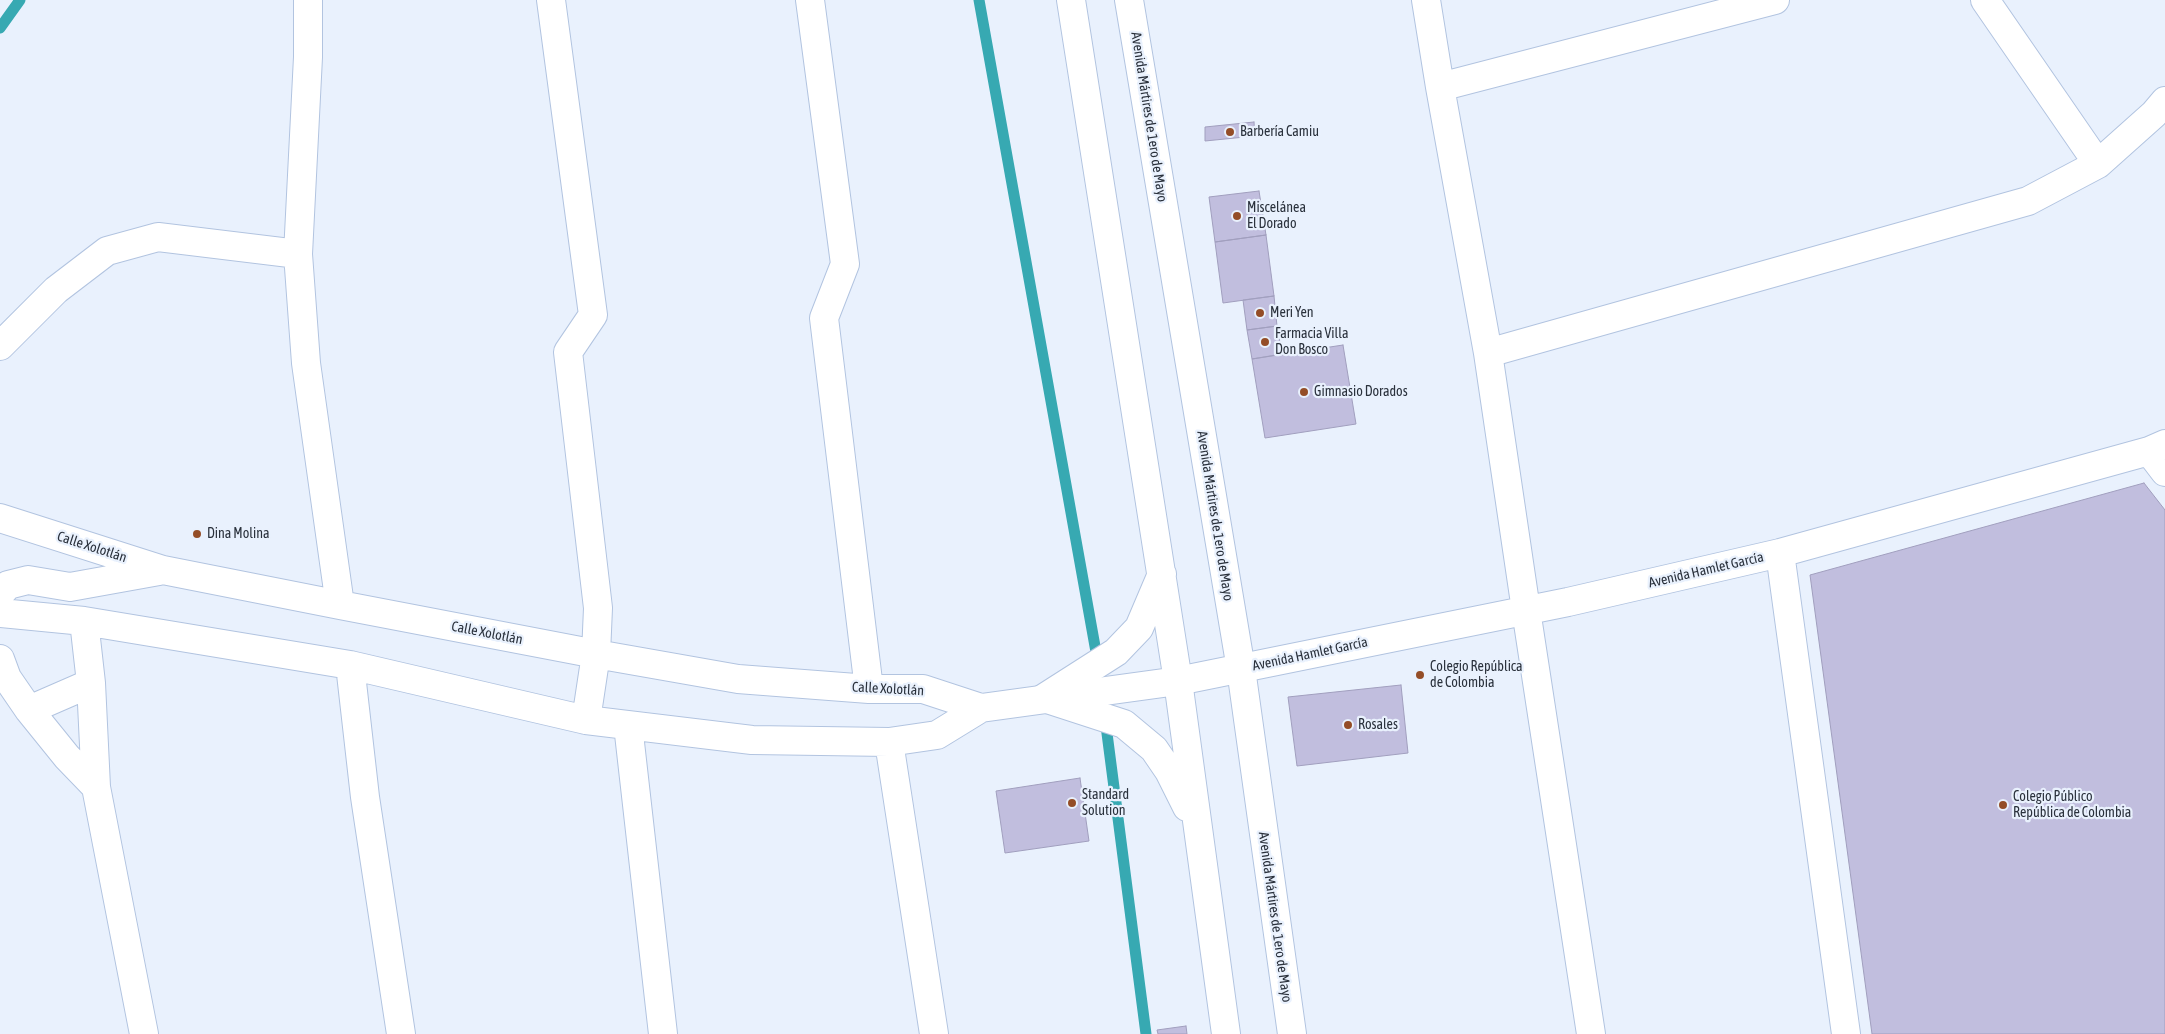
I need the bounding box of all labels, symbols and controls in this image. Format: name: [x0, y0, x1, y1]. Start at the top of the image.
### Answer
street label: Avenida Mártires de 1ero de Mayo: [1127, 31, 1171, 203]
place label: Barbería Camiu: [1240, 124, 1319, 140]
marker: Barbería Camiu: [1224, 126, 1236, 138]
place label: Miscelánea El Dorado: [1247, 200, 1306, 232]
marker: Miscelánea El Dorado: [1231, 210, 1243, 222]
place label: Meri Yen: [1270, 305, 1314, 321]
marker: Meri Yen: [1254, 307, 1266, 319]
place label: Farmacia Villa Don Bosco: [1275, 326, 1348, 358]
marker: Farmacia Villa Don Bosco: [1259, 336, 1271, 348]
place label: Gimnasio Dorados: [1314, 384, 1408, 400]
marker: Gimnasio Dorados: [1298, 386, 1310, 398]
street label: Avenida Mártires de 1ero de Mayo: [1193, 430, 1237, 602]
place label: Dina Molina: [207, 526, 269, 542]
street label: Calle Xolotlán: [55, 528, 129, 566]
marker: Dina Molina: [191, 528, 203, 540]
street label: Avenida Hamlet García: [1647, 549, 1765, 591]
street label: Calle Xolotlán: [450, 618, 524, 648]
street label: Avenida Hamlet García: [1251, 634, 1369, 674]
place label: Colegio República de Colombia: [1430, 659, 1523, 692]
marker: Colegio República de Colombia: [1414, 669, 1426, 681]
street label: Calle Xolotlán: [851, 679, 925, 699]
place label: Rosales: [1358, 717, 1398, 733]
marker: Rosales: [1342, 719, 1354, 731]
place label: Standard Solution: [1082, 787, 1129, 820]
place label: Colegio Público República de Colombia: [2013, 789, 2131, 822]
marker: Standard Solution: [1066, 797, 1078, 809]
marker: Colegio Público República de Colombia: [1997, 799, 2009, 811]
street label: Avenida Mártires de 1ero de Mayo: [1255, 831, 1295, 1003]

